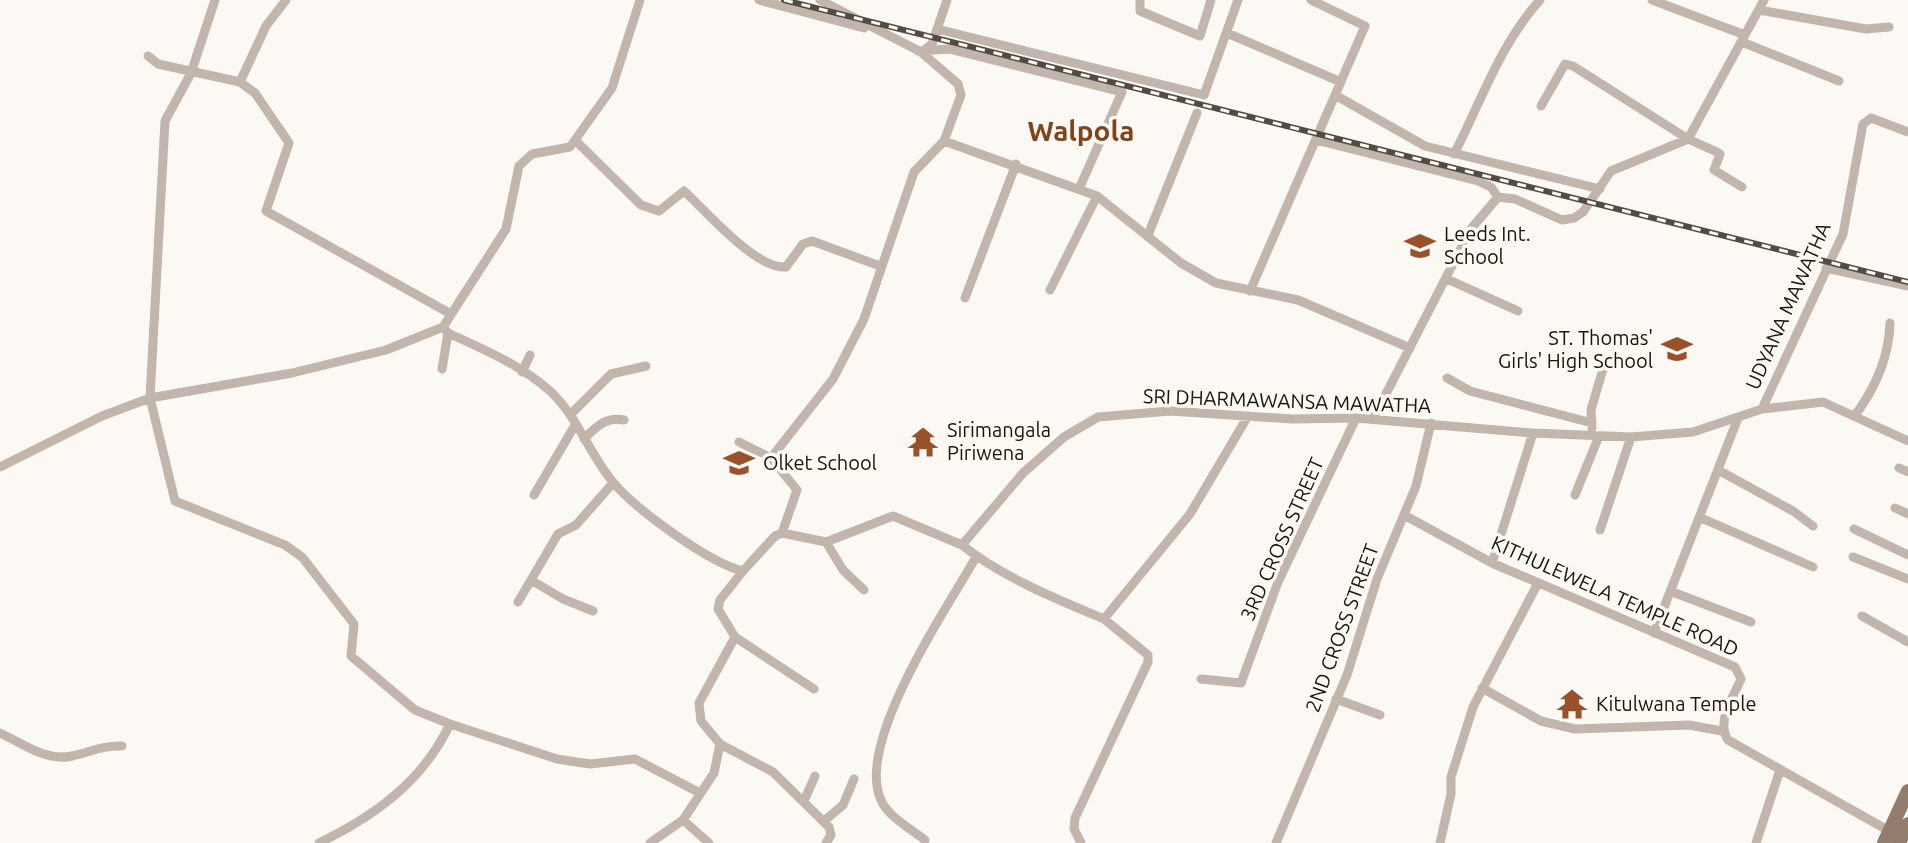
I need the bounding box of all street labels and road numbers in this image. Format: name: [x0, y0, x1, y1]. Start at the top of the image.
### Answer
street label: UDYANA MAWATHA: [1740, 219, 1835, 393]
street label: SRI DHARMAWANSA MAWATHA: [1143, 384, 1432, 417]
street label: 3RD CROSS STREET: [1235, 454, 1328, 624]
street label: KITHULEWELA TEMPLE ROAD: [1488, 531, 1742, 661]
street label: 2ND CROSS STREET: [1300, 540, 1383, 715]

